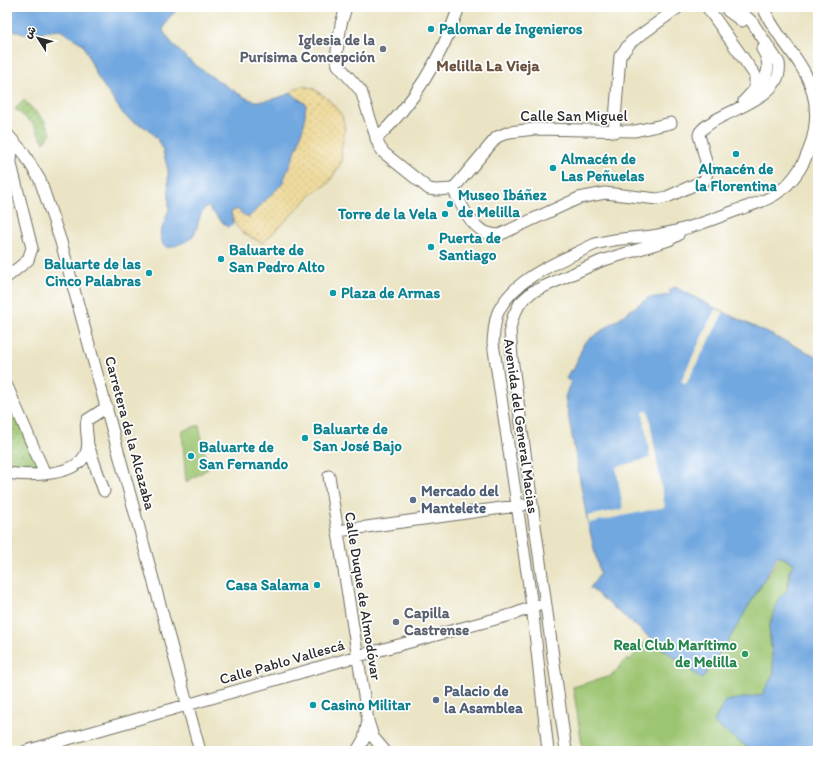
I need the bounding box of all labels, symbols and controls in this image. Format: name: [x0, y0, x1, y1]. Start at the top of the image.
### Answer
north arrow: [18, 18, 58, 58]
place label: Palomar de Ingenieros: [439, 20, 583, 39]
text: ش: [21, 24, 39, 41]
marker: Palomar de Ingenieros: [426, 24, 436, 34]
place label: Iglesia de la Purísima Concepción: [240, 31, 376, 67]
marker: Iglesia de la Purísima Concepción: [378, 44, 388, 54]
district label: Melilla La Vieja: [436, 56, 540, 76]
street label: Calle San Miguel: [520, 107, 628, 125]
marker: Almacén de la Florentina: [731, 149, 741, 159]
place label: Almacén de Las Peñuelas: [560, 150, 645, 185]
place label: Almacén de la Florentina: [695, 160, 778, 195]
marker: Almacén de Las Peñuelas: [548, 163, 558, 173]
place label: Museo Ibáñez de Melilla: [458, 186, 548, 221]
marker: Museo Ibáñez de Melilla: [445, 199, 455, 209]
place label: Torre de la Vela: [337, 205, 437, 223]
marker: Torre de la Vela: [440, 209, 450, 219]
place label: Puerta de Santiago: [439, 229, 501, 265]
place label: Baluarte de San Pedro Alto: [229, 241, 325, 276]
marker: Puerta de Santiago: [426, 242, 436, 252]
marker: Baluarte de San Pedro Alto: [216, 254, 226, 264]
place label: Baluarte de las Cinco Palabras: [44, 255, 141, 290]
marker: Baluarte de las Cinco Palabras: [144, 268, 154, 278]
place label: Plaza de Armas: [341, 284, 440, 302]
marker: Plaza de Armas: [328, 288, 338, 298]
street label: Avenida del General Macias: [500, 337, 542, 515]
street label: Carretera de la Alcazaba: [101, 354, 159, 512]
place label: Baluarte de San José Bajo: [313, 420, 402, 456]
marker: Baluarte de San José Bajo: [300, 433, 310, 443]
place label: Baluarte de San Fernando: [199, 438, 288, 473]
marker: Baluarte de San Fernando: [186, 451, 196, 461]
place label: Mercado del Mantelete: [421, 482, 500, 517]
marker: Mercado del Mantelete: [408, 495, 418, 505]
street label: Calle Duque de Almodóvar: [341, 511, 385, 681]
place label: Casa Salama: [226, 576, 310, 594]
marker: Casa Salama: [312, 580, 322, 590]
place label: Capilla Castrense: [404, 604, 469, 639]
marker: Capilla Castrense: [391, 617, 401, 627]
street label: Calle Pablo Vallescá: [217, 635, 347, 688]
place label: Real Club Marítimo de Melilla: [613, 636, 737, 671]
marker: Real Club Marítimo de Melilla: [740, 649, 750, 659]
place label: Palacio de la Asamblea: [444, 682, 523, 717]
marker: Palacio de la Asamblea: [431, 695, 441, 705]
place label: Casino Militar: [321, 696, 411, 714]
marker: Casino Militar: [308, 700, 318, 710]

